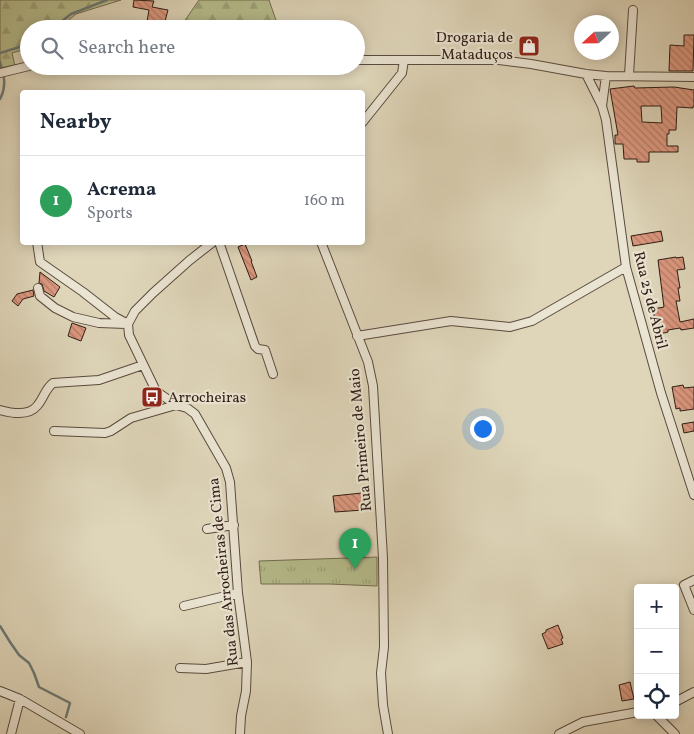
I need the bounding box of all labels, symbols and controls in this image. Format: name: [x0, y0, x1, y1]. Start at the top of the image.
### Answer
north arrow: [574, 15, 619, 60]
search box: [20, 20, 365, 75]
place label: Drogaria de Mataduços: [436, 28, 513, 66]
icon: search: [38, 34, 66, 62]
shop icon: Drogaria de Mataduços: [517, 34, 541, 58]
text: Search here: [78, 35, 175, 61]
text: Nearby: [40, 108, 111, 137]
text: Acrema: [87, 177, 156, 203]
text: 1: [53, 190, 59, 212]
text: 160 m: [304, 190, 345, 212]
text: Sports: [87, 203, 133, 225]
street label: Rua 25 de Abril: [627, 249, 672, 351]
street label: Rua Primeiro de Maio: [345, 368, 378, 512]
bus stop icon: Arrocheiras: [140, 385, 164, 409]
place label: Arrocheiras: [168, 388, 246, 409]
your location: [470, 416, 496, 442]
street label: Rua das Arrocheiras de Cima: [204, 477, 245, 667]
pin: 1: [339, 528, 371, 569]
map controls: [634, 584, 679, 719]
button: +: [634, 584, 679, 629]
button: −: [634, 629, 679, 674]
button: locate: [634, 674, 679, 719]

